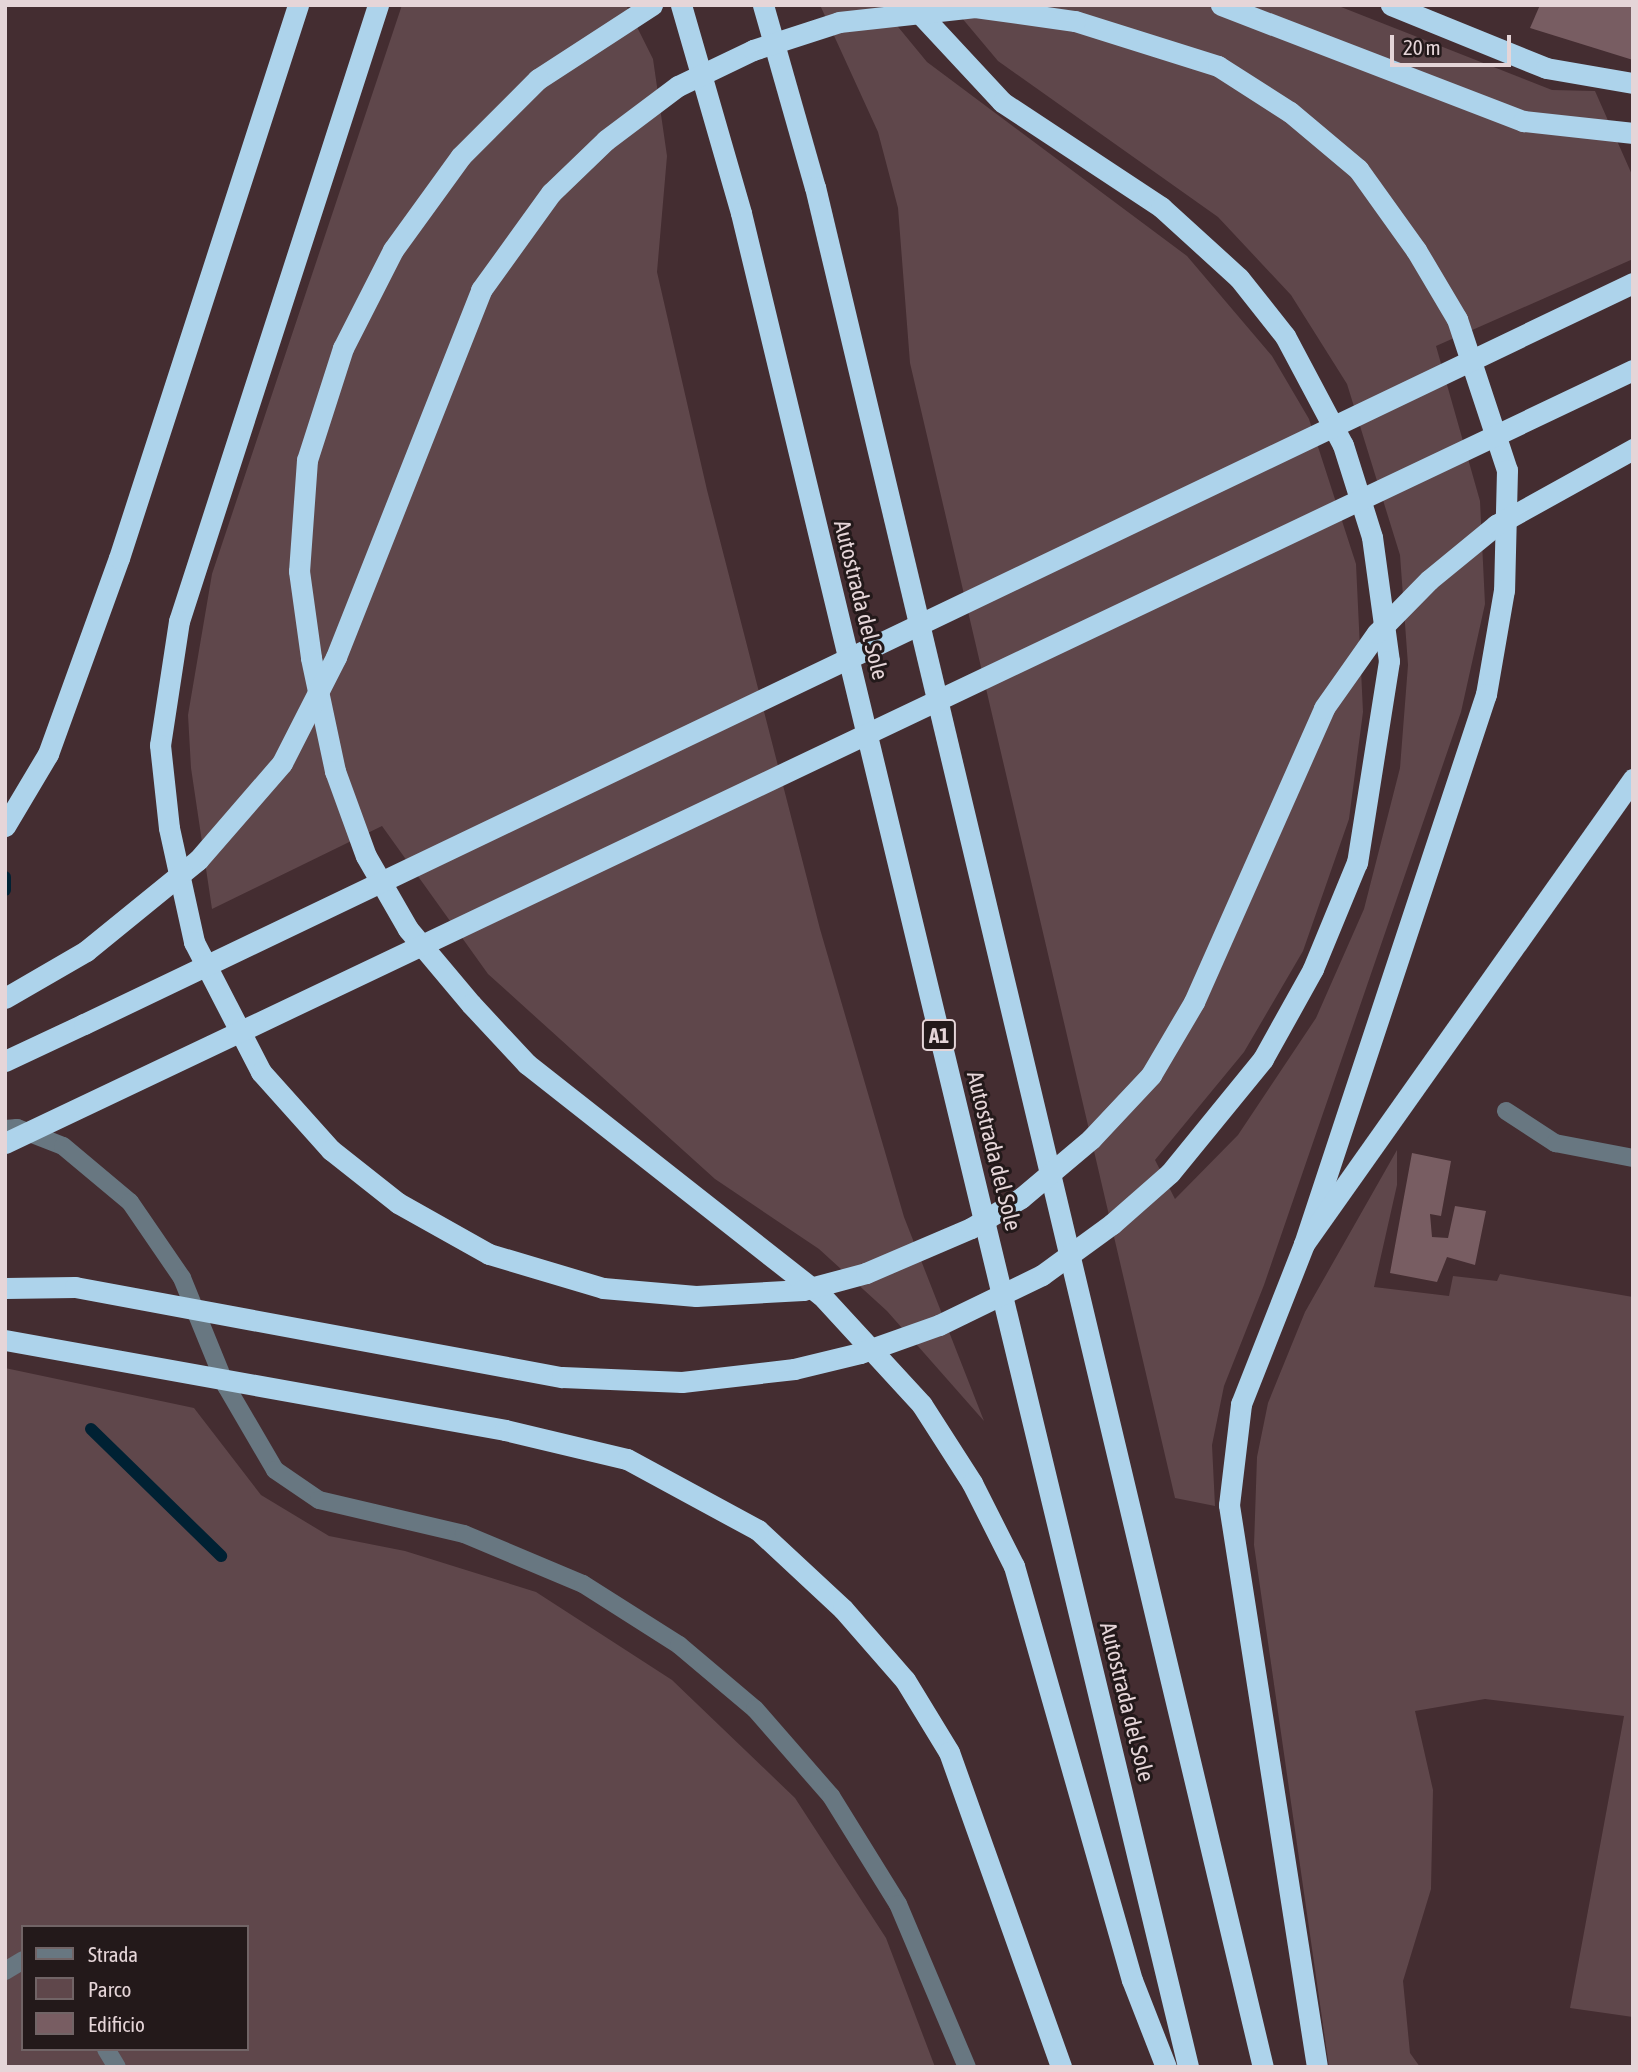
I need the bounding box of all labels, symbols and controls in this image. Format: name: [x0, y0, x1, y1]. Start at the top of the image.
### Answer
scale bar: [1393, 21, 1514, 65]
text: 20 m: [1403, 35, 1441, 59]
street label: Autostrada del Sole: [828, 517, 894, 683]
road number: A1: [922, 1018, 956, 1052]
street label: Autostrada del Sole: [961, 1068, 1027, 1234]
street label: Autostrada del Sole: [1094, 1619, 1160, 1785]
legend: [21, 1925, 248, 2051]
text: Strada: [88, 1942, 138, 1966]
text: Parco: [88, 1977, 131, 2001]
text: Edificio: [88, 2012, 145, 2036]

